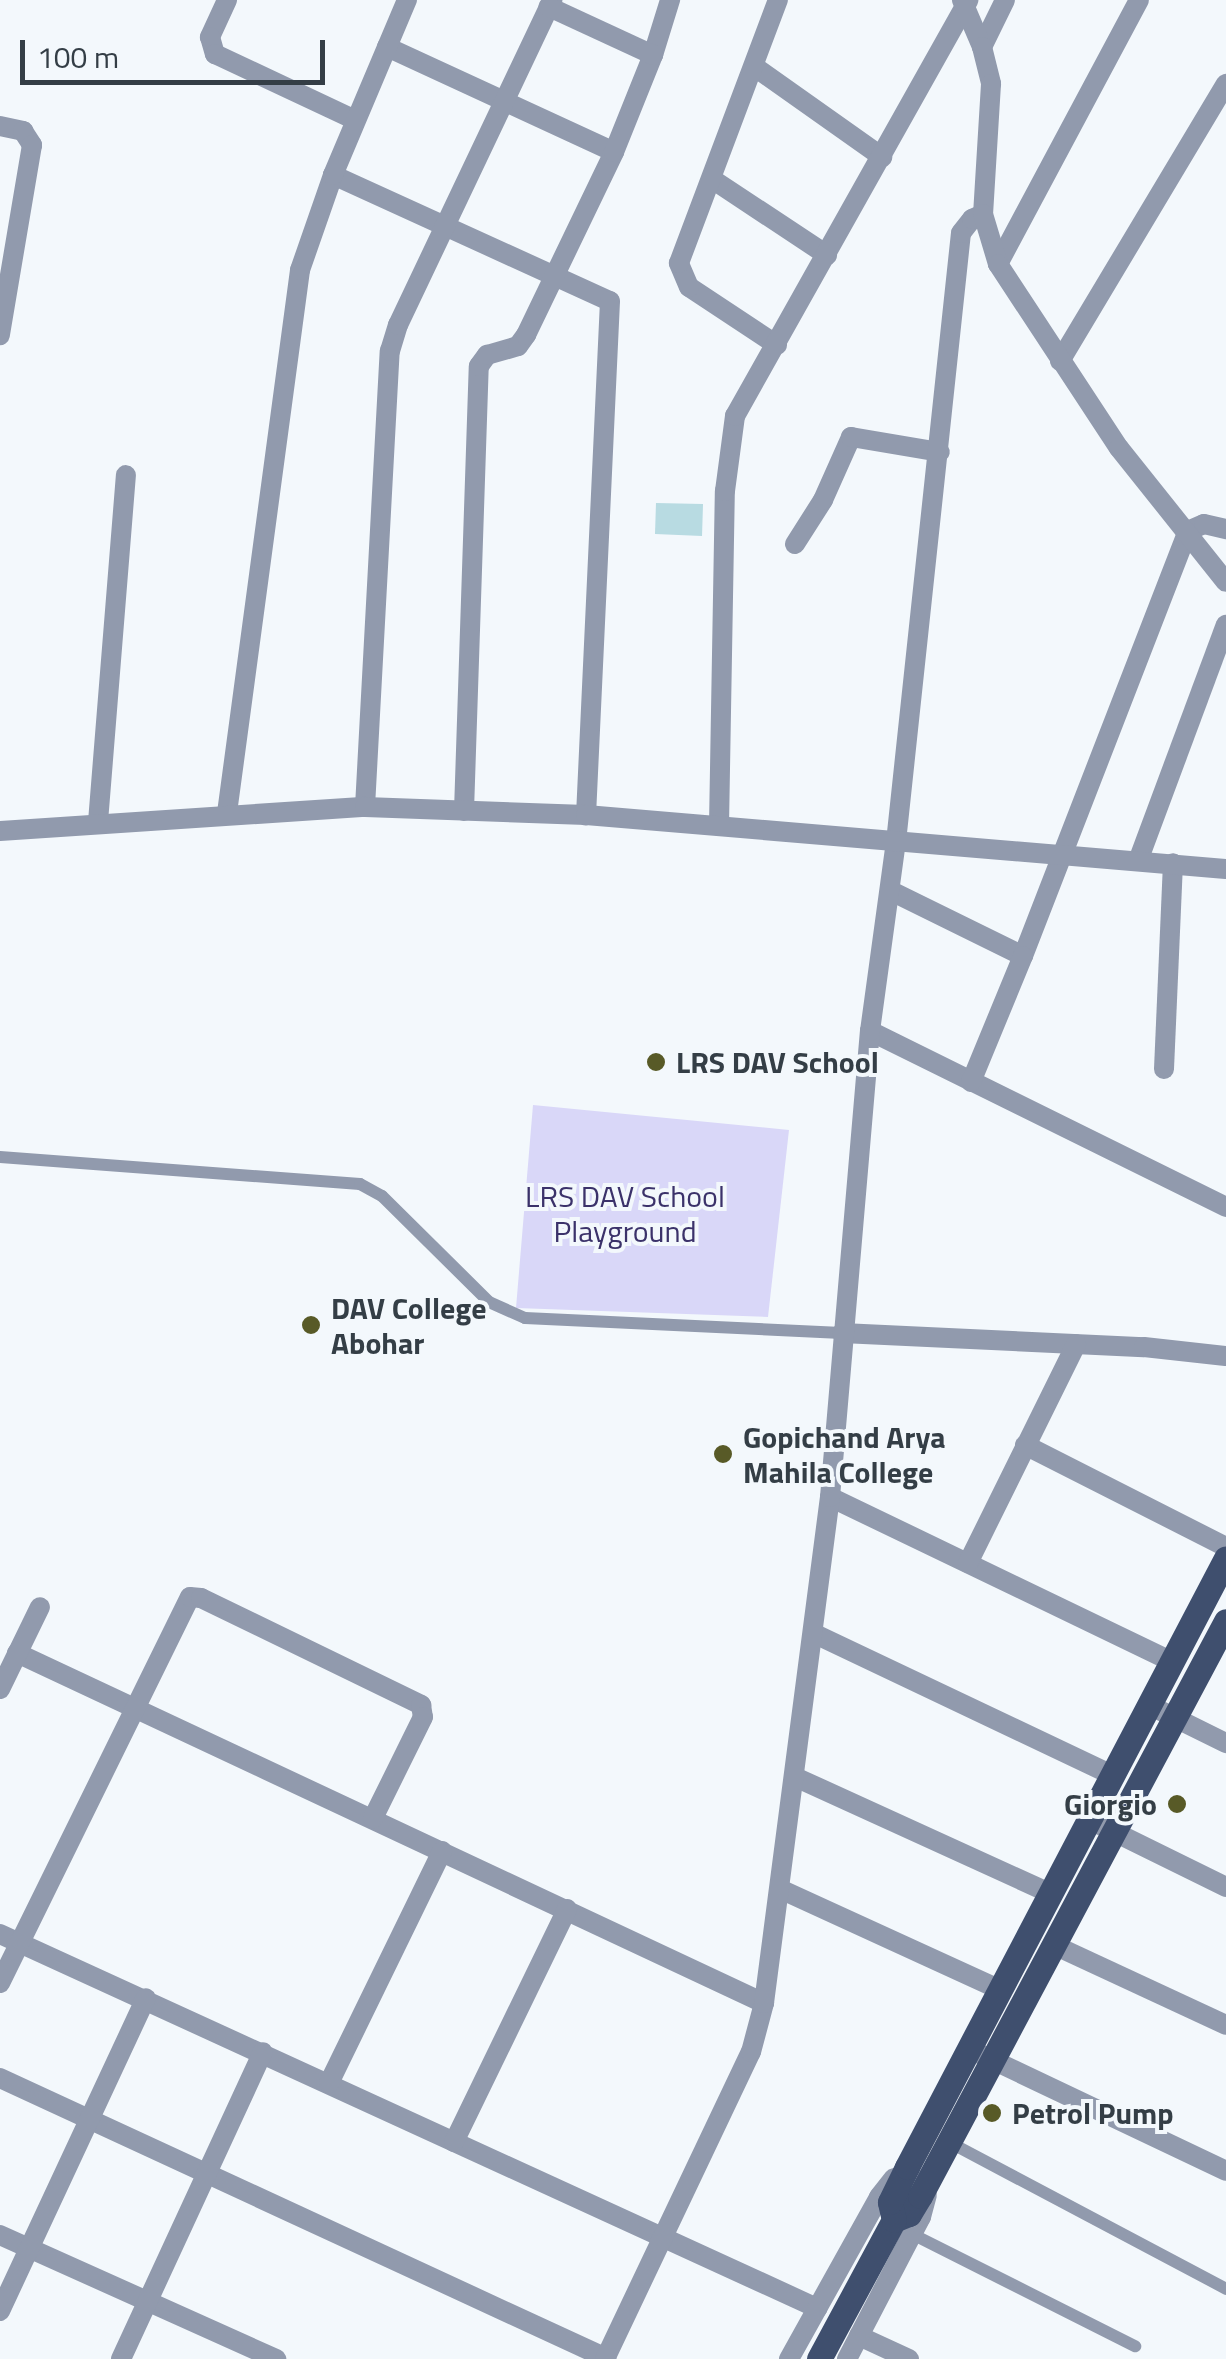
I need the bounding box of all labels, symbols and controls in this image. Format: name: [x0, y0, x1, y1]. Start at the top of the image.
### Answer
scale bar: [25, 20, 330, 82]
text: 100 m: [37, 34, 119, 80]
place label: LRS DAV School: [676, 1044, 879, 1080]
marker: LRS DAV School: [645, 1051, 667, 1073]
park label: LRS DAV School Playground: [525, 1178, 725, 1248]
place label: DAV College Abohar: [331, 1290, 487, 1360]
marker: DAV College Abohar: [300, 1314, 322, 1336]
place label: Gopichand Arya Mahila College: [743, 1419, 946, 1490]
marker: Gopichand Arya Mahila College: [712, 1443, 734, 1465]
place label: Giorgio: [1064, 1786, 1157, 1822]
marker: Giorgio: [1166, 1793, 1188, 1815]
place label: Petrol Pump: [1012, 2095, 1173, 2131]
marker: Petrol Pump: [981, 2102, 1003, 2124]

